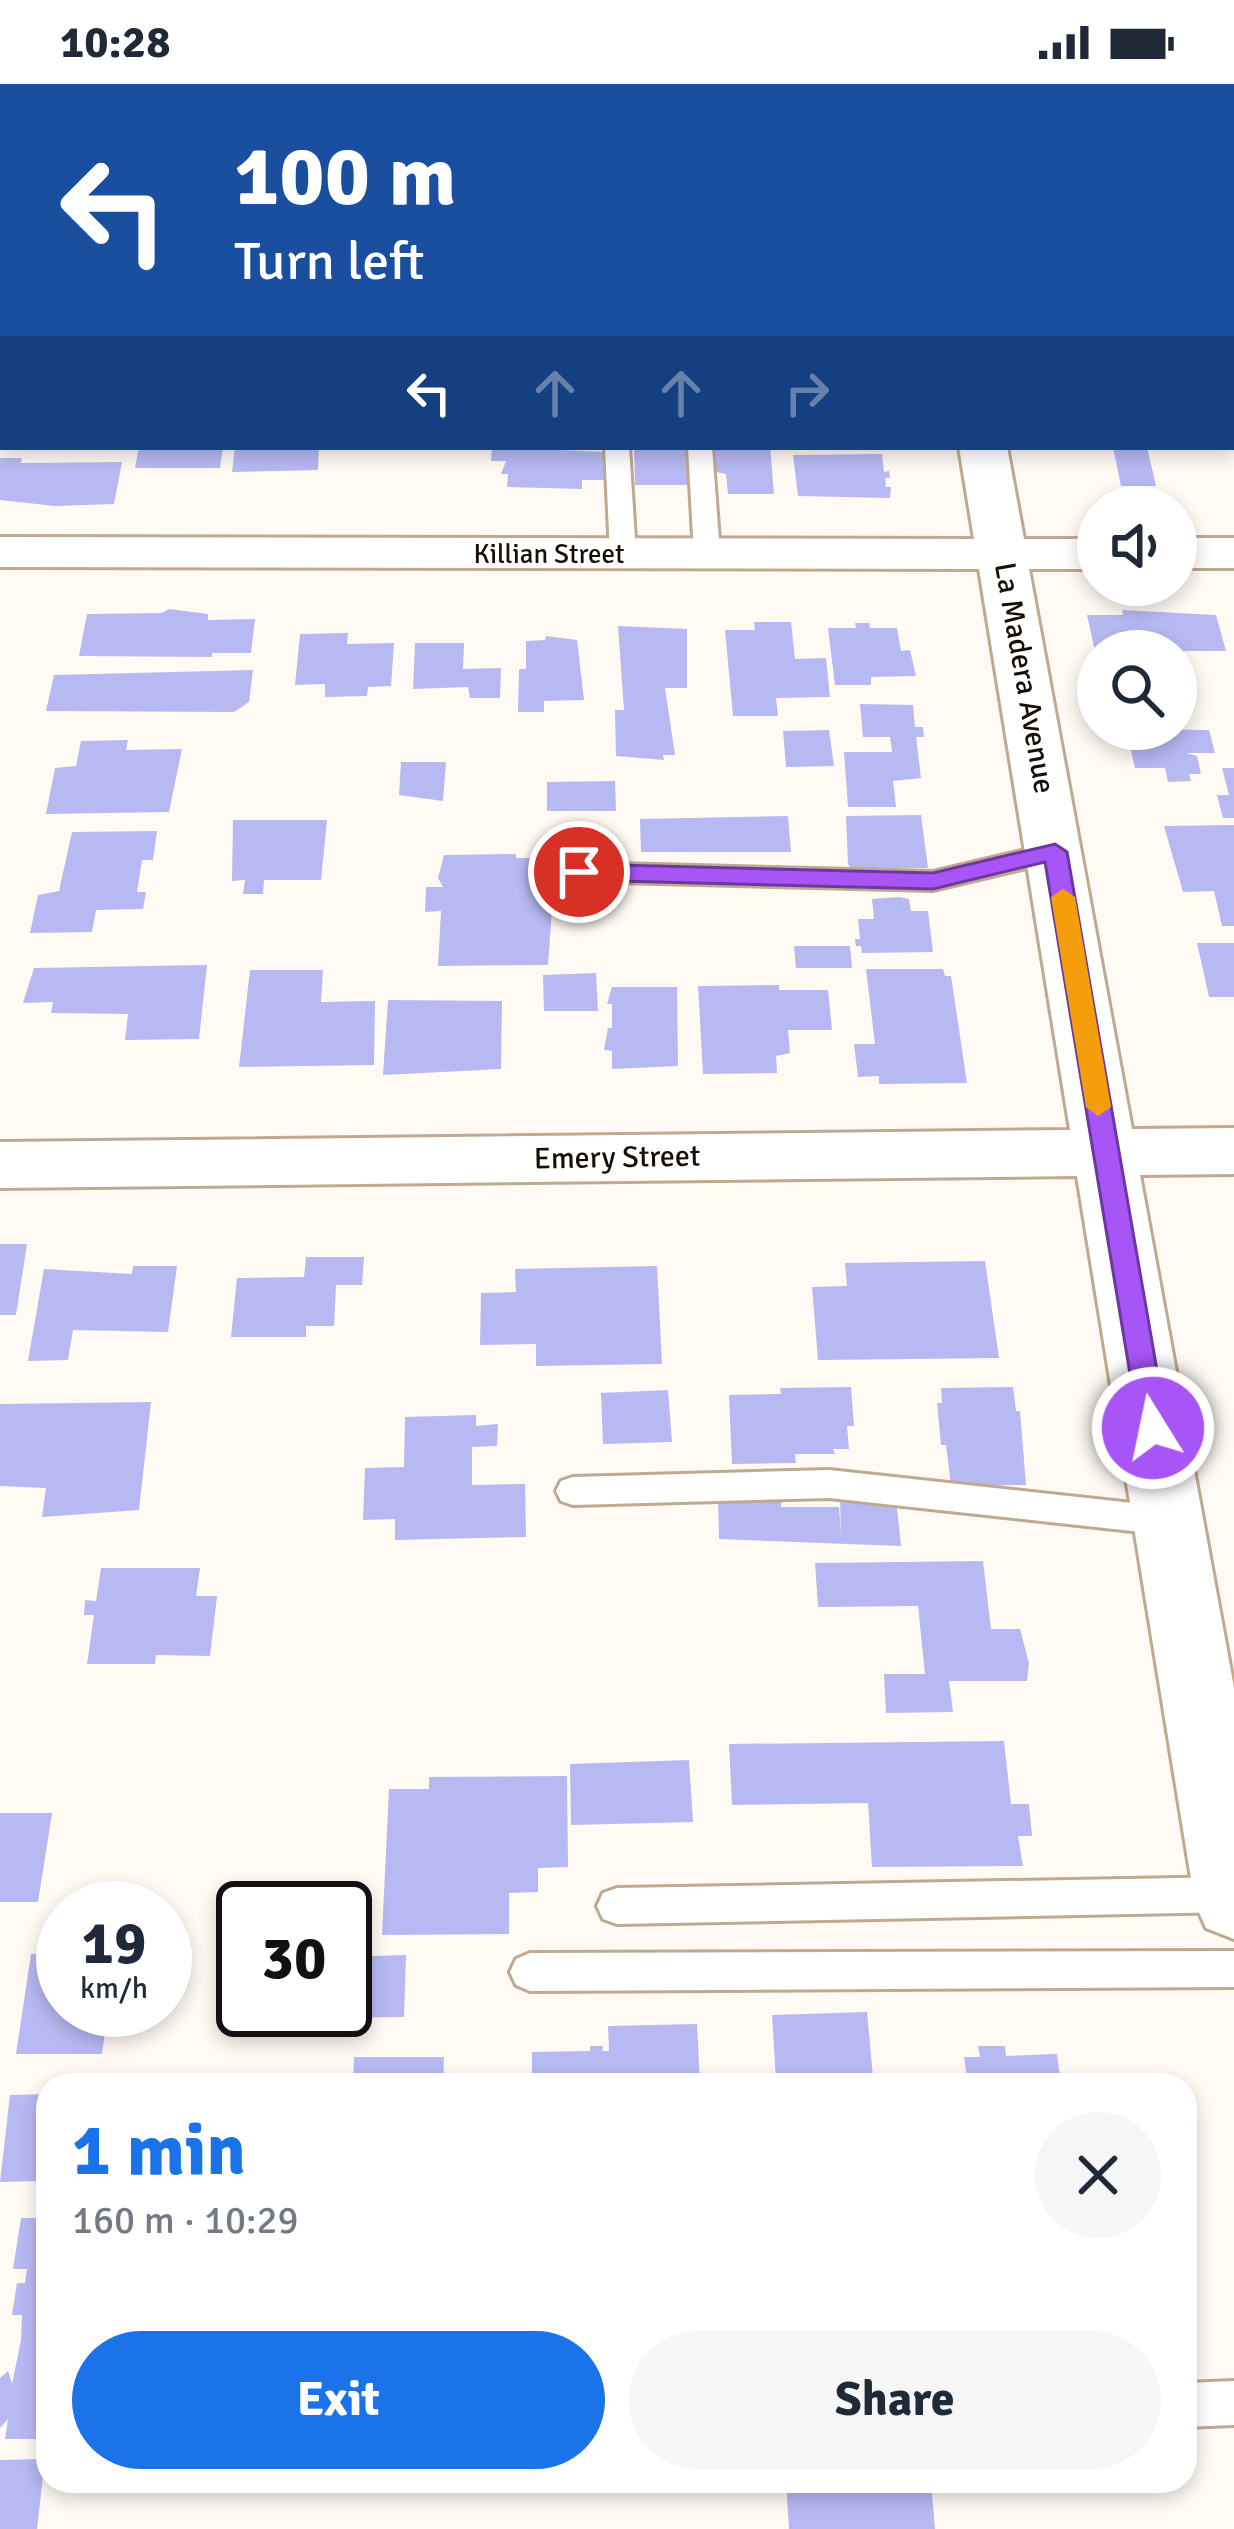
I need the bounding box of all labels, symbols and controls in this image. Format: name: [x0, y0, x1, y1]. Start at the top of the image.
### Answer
text: 10:28: [60, 15, 170, 70]
text: 100 m: [234, 125, 456, 229]
icon: left: [36, 132, 192, 288]
text: Turn left: [234, 228, 424, 295]
icon: left: [396, 360, 462, 426]
icon: ahead: [522, 360, 588, 426]
icon: ahead: [648, 360, 714, 426]
icon: right: [774, 360, 840, 426]
map controls: [1077, 486, 1197, 750]
button: sound: [1077, 486, 1197, 606]
street label: Killian Street: [474, 538, 624, 571]
street label: La Madera Avenue: [986, 560, 1063, 796]
button: search: [1077, 630, 1197, 750]
pin: [528, 821, 630, 923]
icon: arrive: [546, 839, 612, 905]
street label: Emery Street: [533, 1138, 701, 1177]
position arrow: [1090, 1365, 1216, 1491]
speed limit sign: 30: [216, 1881, 372, 2037]
text: 19: [82, 1907, 146, 1981]
text: km/h: [80, 1970, 148, 2007]
text: 1 min: [72, 2106, 246, 2195]
button: close: [1035, 2112, 1161, 2238]
text: 160 m · 10:29: [72, 2196, 299, 2244]
button: Exit: [72, 2331, 605, 2469]
button: Share: [629, 2331, 1161, 2469]

